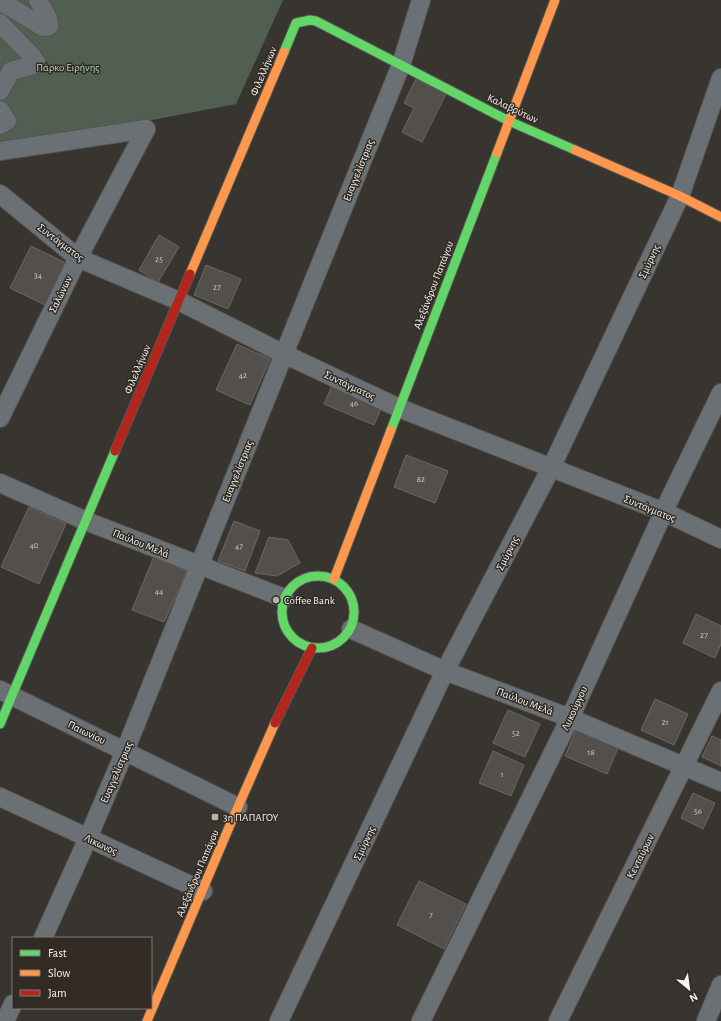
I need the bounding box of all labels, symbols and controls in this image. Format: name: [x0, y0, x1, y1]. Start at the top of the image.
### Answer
street label: Φιλελλήνων: [248, 45, 279, 97]
park label: Πάρκο Ειρήνης: [36, 62, 100, 73]
street label: Καλαβρύτων: [486, 92, 540, 125]
street label: Ευαγγελίστριας: [341, 138, 376, 203]
street label: Συντάγματος: [35, 221, 86, 263]
street label: Αλεξάνδρου Παπάγου: [412, 240, 455, 331]
street label: Σμύρνης: [637, 242, 662, 280]
house number: 25: [155, 255, 163, 264]
house number: 34: [34, 271, 43, 280]
street label: Σαλώνων: [47, 274, 74, 314]
house number: 27: [213, 283, 221, 292]
street label: Φιλελλήνων: [122, 343, 153, 395]
street label: Συντάγματος: [323, 369, 377, 402]
house number: 42: [239, 371, 247, 380]
house number: 46: [350, 399, 358, 408]
street label: Ευαγγελίστριας: [220, 439, 255, 504]
house number: 82: [417, 475, 425, 484]
street label: Συντάγματος: [622, 493, 677, 524]
street label: Παύλου Μελά: [111, 527, 171, 560]
street label: Σμύρνης: [494, 534, 521, 572]
house number: 40: [29, 541, 39, 550]
house number: 47: [235, 542, 243, 551]
house number: 44: [155, 587, 164, 596]
marker: Coffee Bank: [271, 595, 281, 605]
place label: Coffee Bank: [284, 595, 335, 606]
house number: 27: [700, 631, 708, 640]
street label: Λυκούργου: [559, 684, 589, 732]
street label: Παύλου Μελά: [495, 686, 555, 717]
house number: 21: [661, 718, 669, 727]
street label: Παιωνίου: [66, 719, 107, 746]
house number: 52: [512, 729, 520, 738]
street label: Ευαγγελίστριας: [99, 740, 134, 805]
house number: 18: [587, 748, 595, 757]
house number: 1: [500, 770, 504, 779]
house number: 56: [694, 807, 702, 816]
marker: 3η ΠΑΠΑΓΟΥ: [210, 812, 220, 822]
place label: 3η ΠΑΠΑΓΟΥ: [223, 812, 278, 823]
street label: Σμύρνης: [352, 824, 377, 862]
street label: Αλεξάνδρου Παπάγου: [174, 828, 221, 918]
street label: Λικωνος: [83, 832, 119, 857]
street label: Κενταύρων: [625, 832, 656, 880]
house number: 7: [429, 911, 433, 920]
legend: [12, 937, 152, 1009]
text: Fast: [48, 947, 67, 959]
text: Slow: [48, 967, 70, 979]
north arrow: [669, 969, 709, 1009]
text: Jam: [48, 987, 67, 999]
text: N: [688, 991, 700, 1004]

